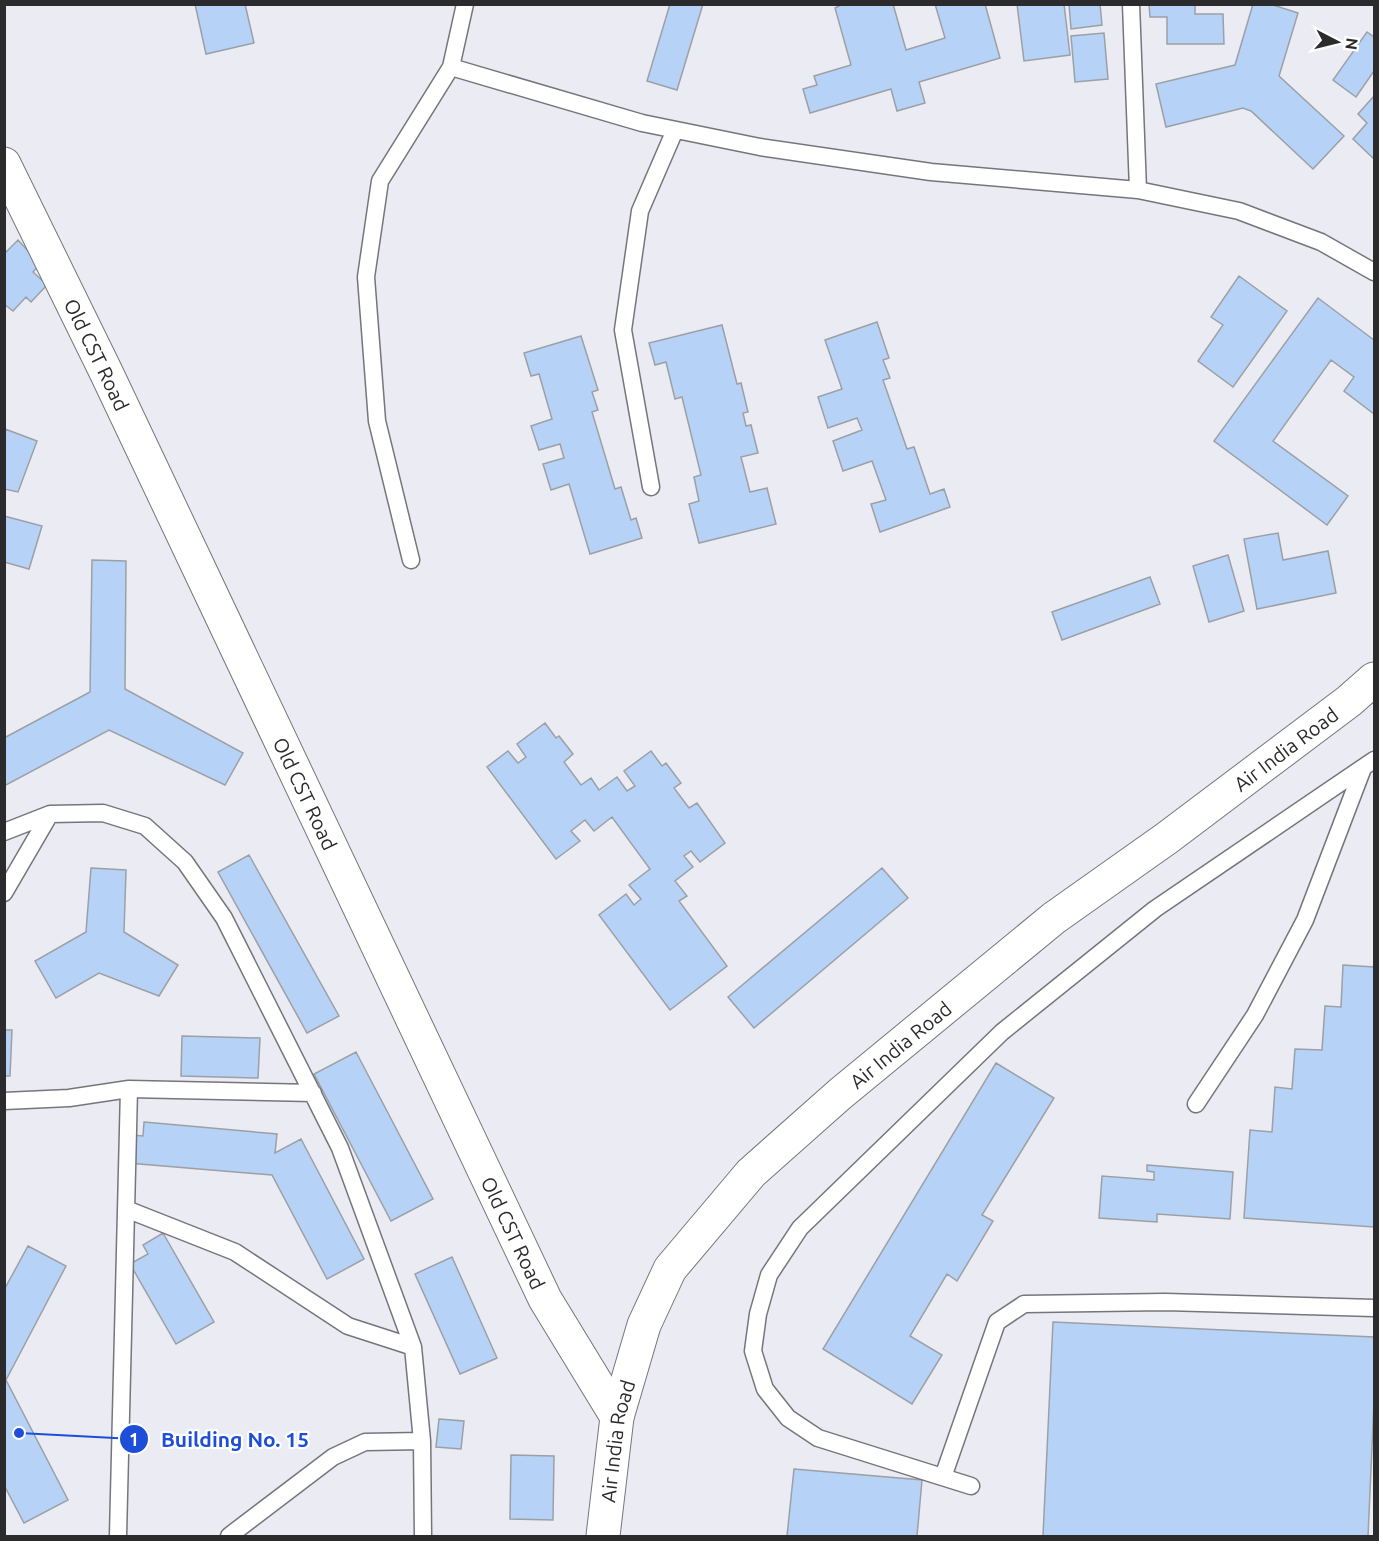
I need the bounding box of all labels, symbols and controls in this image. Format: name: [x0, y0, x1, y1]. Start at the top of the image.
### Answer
north arrow: [1307, 12, 1367, 72]
text: N: [1342, 37, 1362, 51]
street label: Old CST Road: [60, 295, 134, 414]
street label: Air India Road: [1229, 702, 1342, 795]
street label: Old CST Road: [269, 733, 342, 853]
street label: Air India Road: [845, 996, 955, 1093]
street label: Old CST Road: [477, 1173, 550, 1293]
street label: Air India Road: [596, 1377, 639, 1504]
callout: Building No. 15: [119, 1420, 321, 1459]
text: Building No. 15: [161, 1427, 309, 1451]
text: 1: [129, 1429, 139, 1449]

